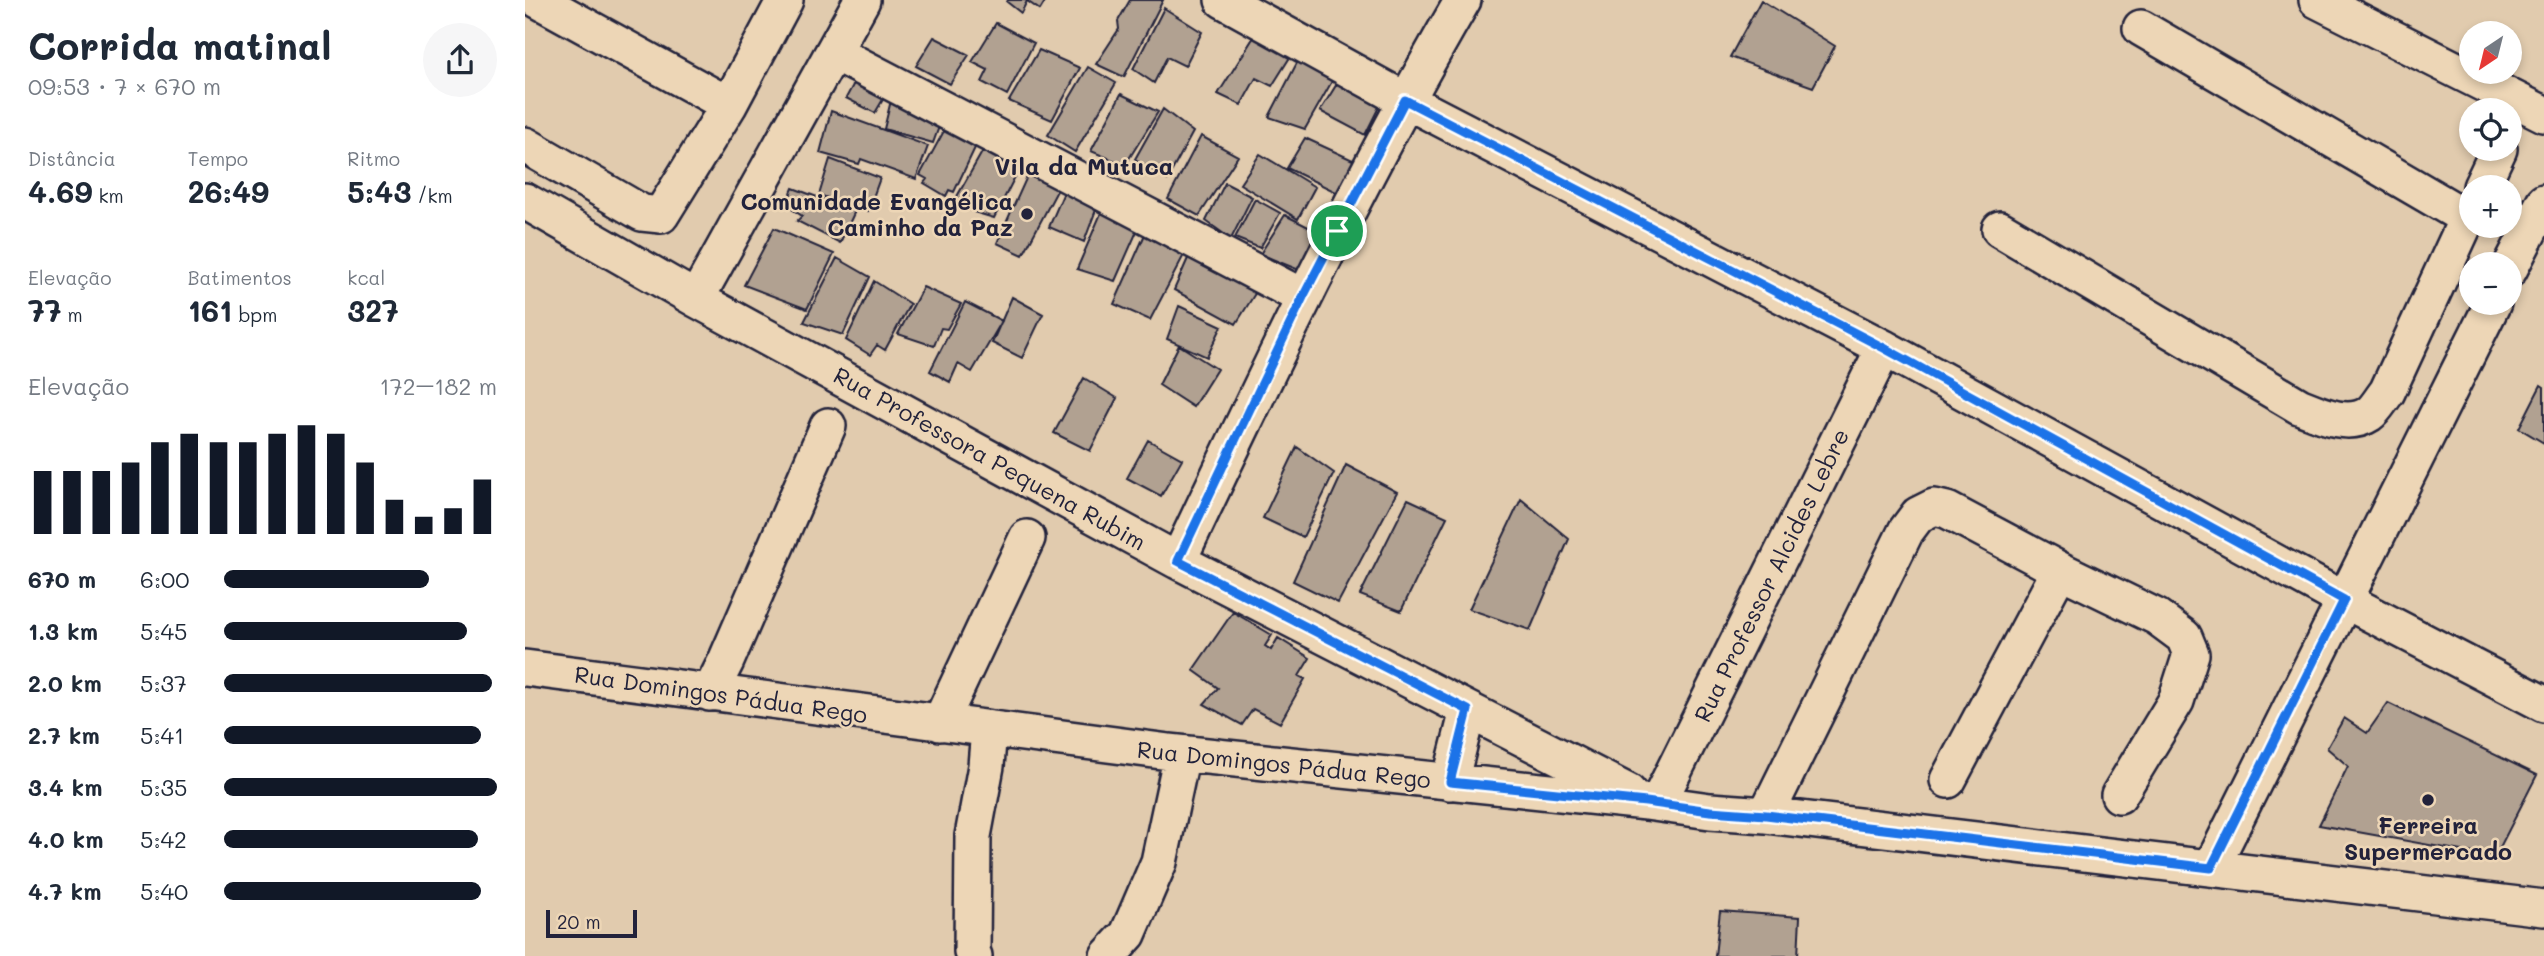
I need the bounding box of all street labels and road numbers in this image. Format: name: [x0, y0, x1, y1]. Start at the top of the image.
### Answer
street label: Rua Professora Pequena Rubim: [829, 359, 1151, 557]
street label: Rua Professor Alcides Lebre: [1687, 423, 1855, 727]
street label: Rua Domingos Pádua Rego: [573, 659, 869, 729]
street label: Rua Domingos Pádua Rego: [1136, 734, 1432, 794]

